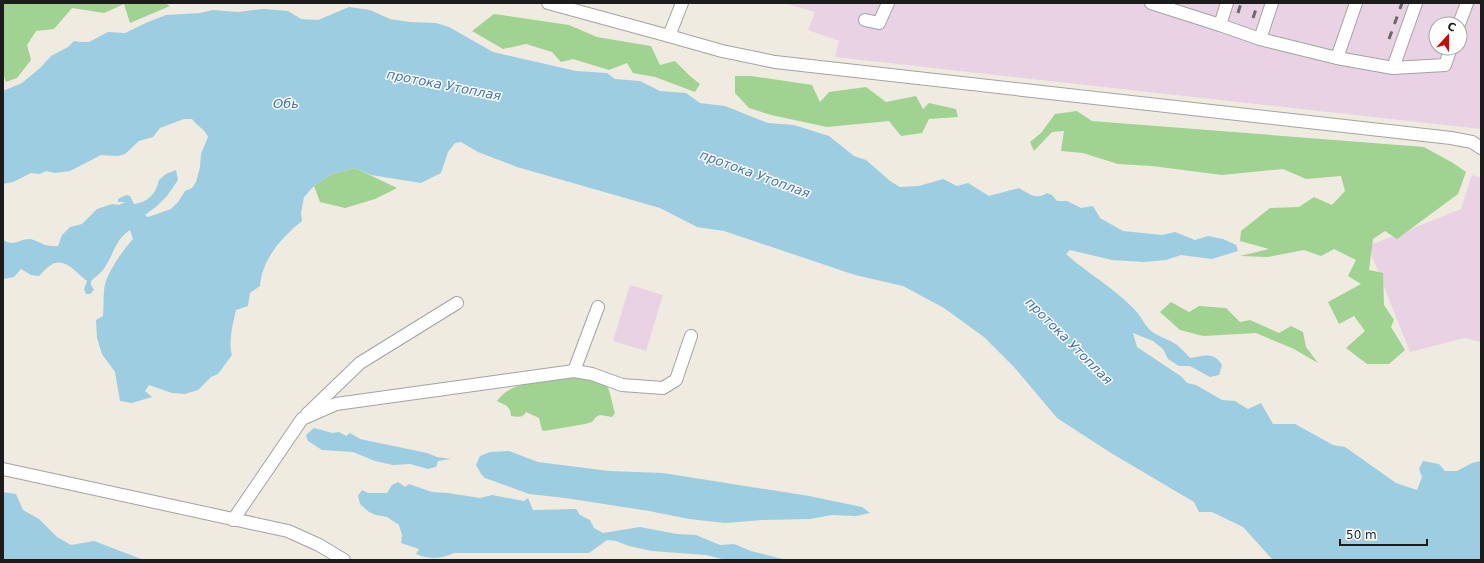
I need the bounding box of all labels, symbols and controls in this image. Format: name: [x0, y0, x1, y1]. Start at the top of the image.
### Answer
north arrow: [1428, 16, 1468, 56]
text: С: [1445, 20, 1458, 35]
water label: протока Утоплая: [386, 67, 503, 103]
water label: Обь: [273, 96, 299, 111]
water label: протока Утоплая: [698, 147, 812, 201]
water label: протока Утоплая: [1023, 295, 1116, 388]
scale bar: [1340, 521, 1427, 547]
text: 50 m: [1346, 528, 1377, 542]

